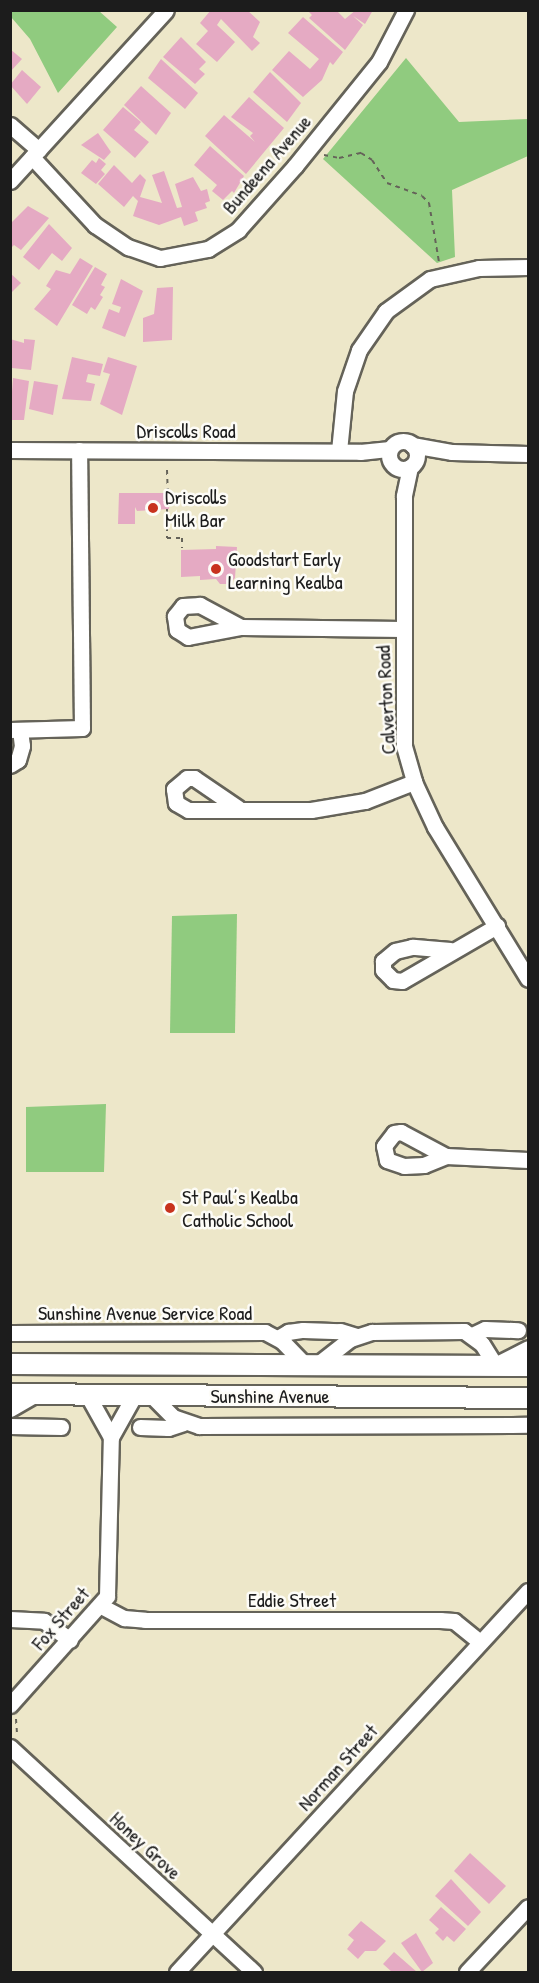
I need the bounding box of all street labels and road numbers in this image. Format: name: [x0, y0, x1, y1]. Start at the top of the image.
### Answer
street label: Bundeena Avenue: [217, 110, 315, 218]
street label: Driscolls Road: [137, 418, 235, 442]
street label: Calverton Road: [370, 645, 400, 755]
street label: Sunshine Avenue Service Road: [38, 1300, 252, 1324]
street label: Sunshine Avenue: [210, 1383, 330, 1407]
street label: Fox Street: [26, 1582, 94, 1654]
street label: Eddie Street: [248, 1587, 336, 1611]
street label: Norman Street: [292, 1719, 382, 1815]
street label: Honey Grove: [105, 1806, 187, 1884]

